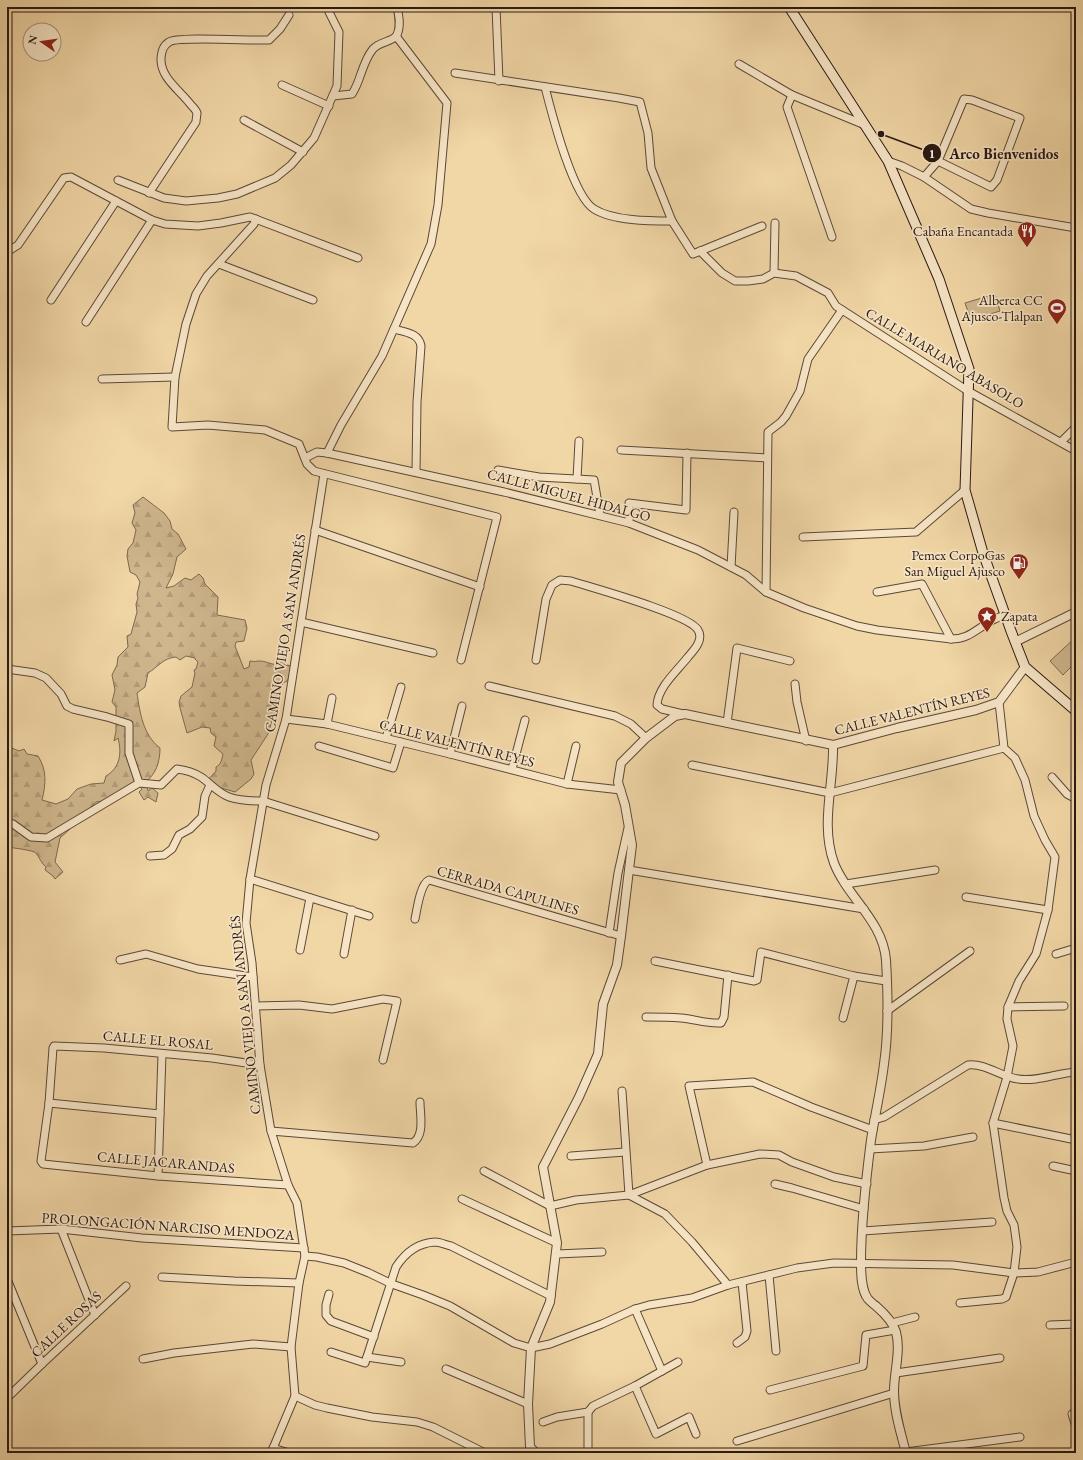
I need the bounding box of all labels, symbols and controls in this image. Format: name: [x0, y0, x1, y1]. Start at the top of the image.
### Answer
north arrow: [22, 22, 62, 62]
text: N: [24, 34, 40, 46]
callout: Arco Bienvenidos: [922, 140, 1067, 167]
text: Arco Bienvenidos: [948, 144, 1059, 163]
text: 1: [929, 146, 935, 162]
restaurant icon: Cabaña Encantada: [1016, 220, 1038, 248]
place label: Cabaña Encantada: [913, 222, 1013, 240]
place label: Alberca CC Ajusco-Tlalpan: [960, 291, 1044, 325]
sports icon: Alberca CC Ajusco-Tlalpan: [1046, 297, 1068, 325]
street label: CALLE MARIANO ABASOLO: [863, 304, 1028, 413]
street label: CALLE MIGUEL HIDALGO: [485, 465, 653, 526]
street label: CAMINO VIEJO A SAN ANDRÉS: [260, 533, 310, 733]
place label: Pemex CorpoGas San Miguel Ajusco: [904, 546, 1005, 580]
fuel station icon: Pemex CorpoGas San Miguel Ajusco: [1008, 552, 1030, 580]
place icon: Zapata: [976, 605, 998, 633]
place label: Zapata: [1001, 607, 1038, 625]
street label: CALLE VALENTÍN REYES: [832, 683, 992, 739]
street label: CALLE VALENTÍN REYES: [377, 715, 537, 771]
street label: CERRADA CAPULINES: [435, 861, 581, 919]
street label: CAMINO VIEJO A SAN ANDRÉS: [226, 915, 264, 1115]
street label: CALLE EL ROSAL: [102, 1026, 215, 1054]
street label: CALLE JACARANDAS: [96, 1147, 236, 1177]
street label: PROLONGACIÓN NARCISO MENDOZA: [41, 1208, 295, 1244]
street label: CALLE ROSAS: [27, 1287, 105, 1361]

